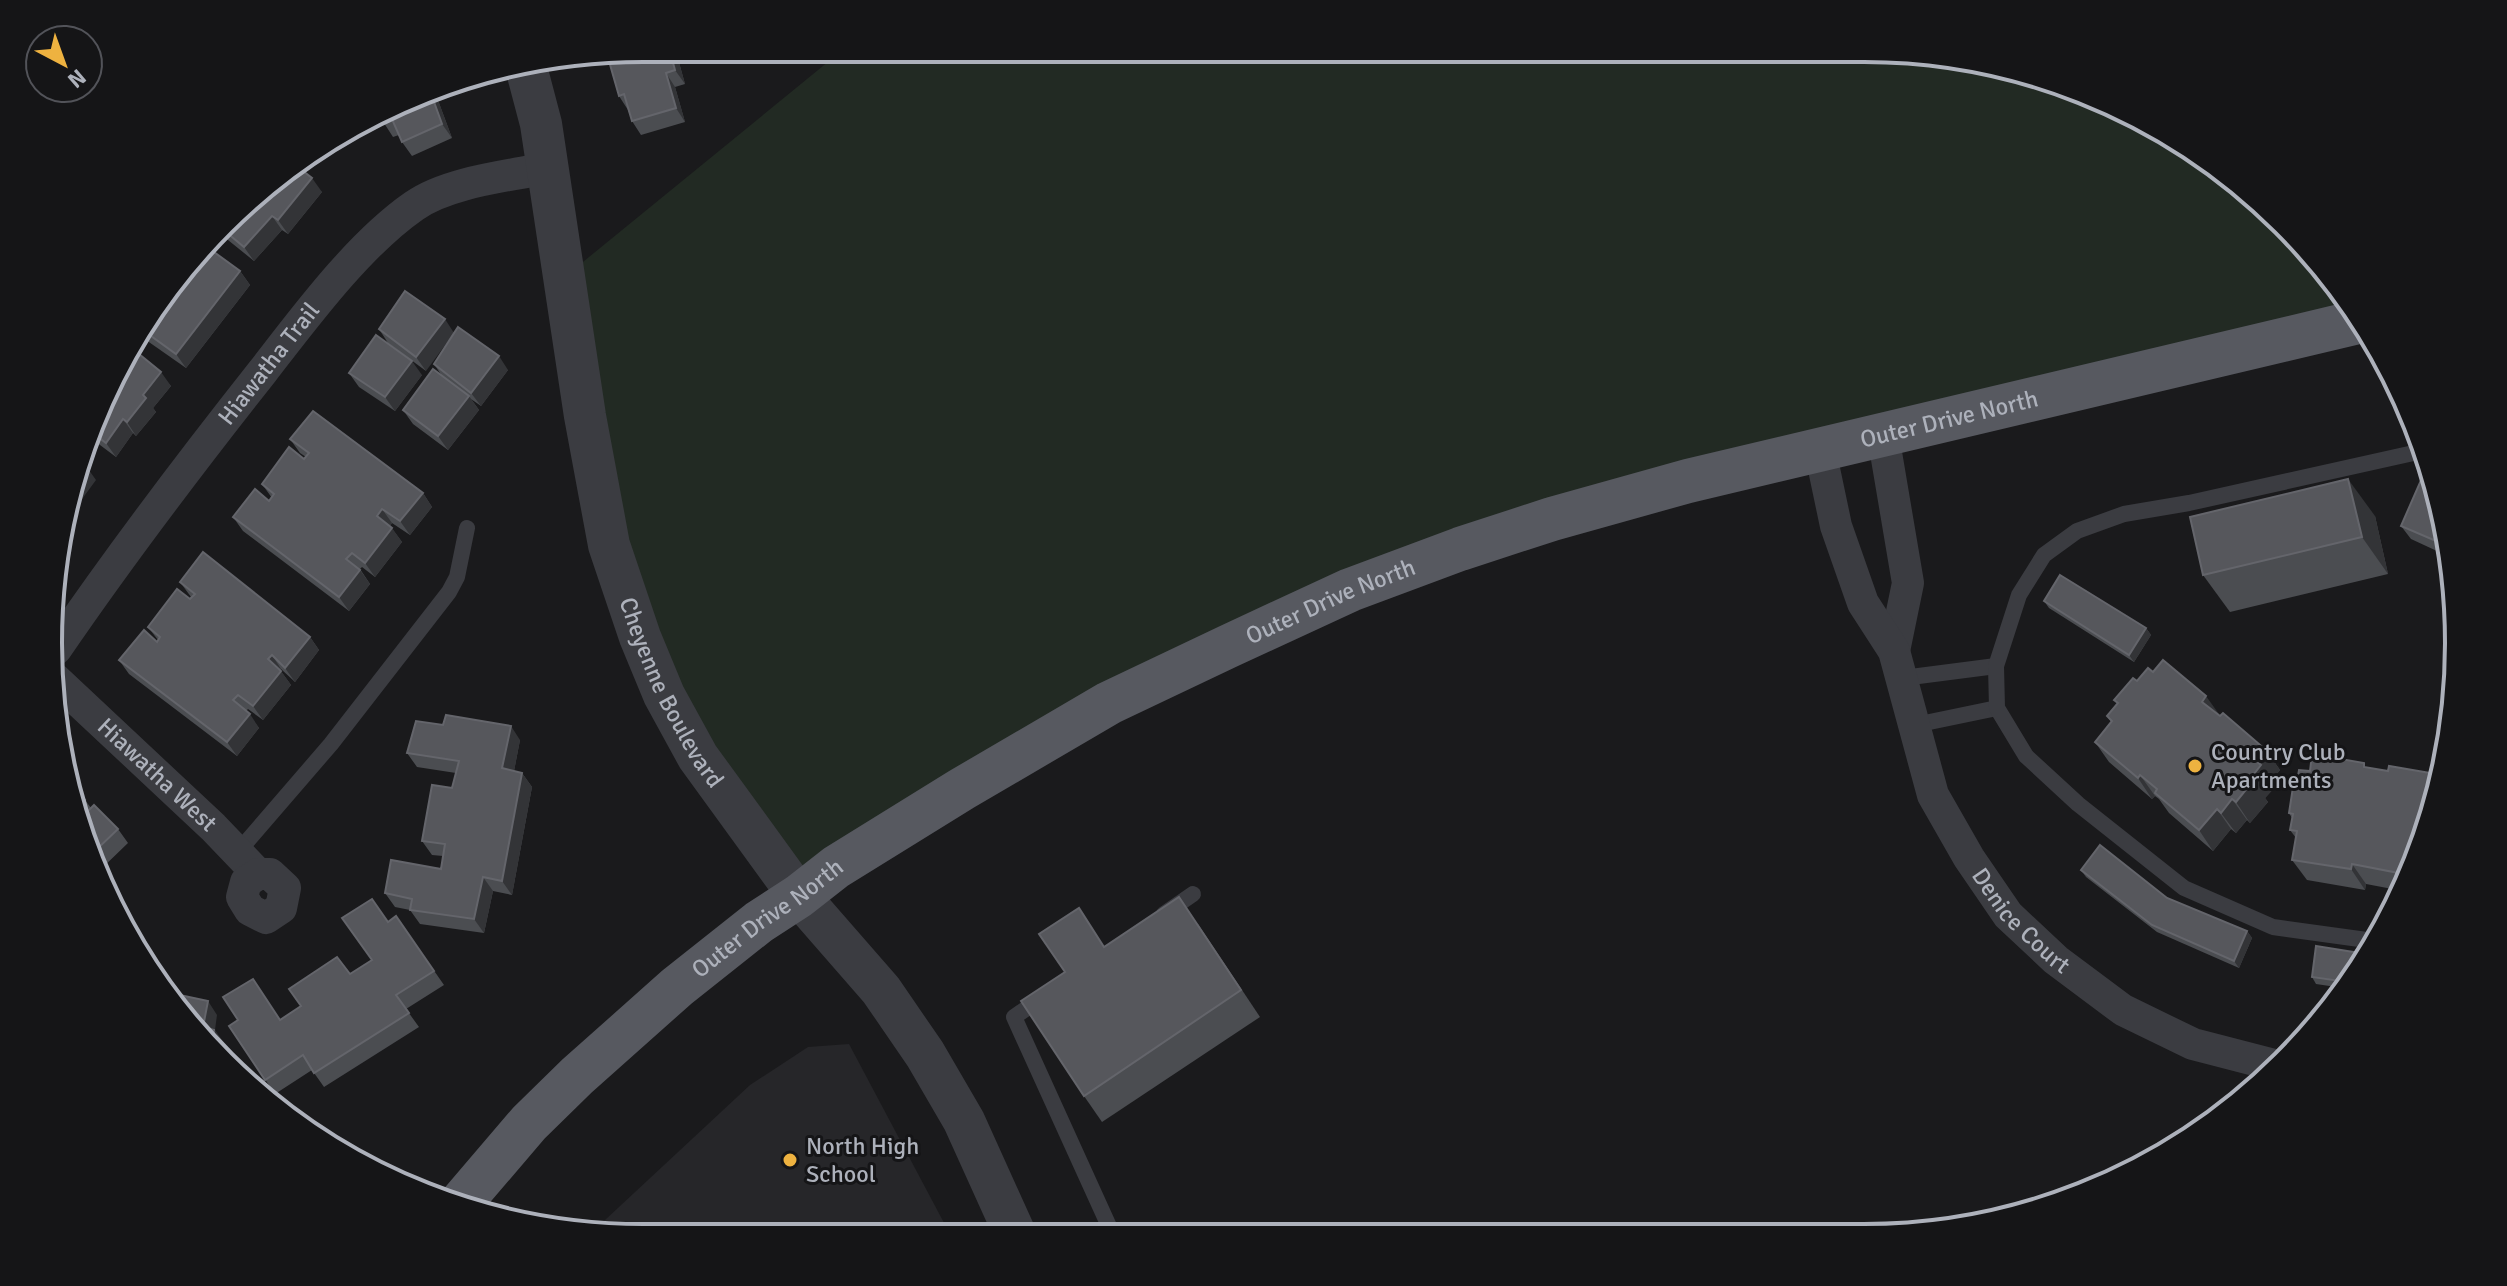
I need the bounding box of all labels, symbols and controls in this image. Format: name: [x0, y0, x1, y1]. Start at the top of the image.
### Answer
north arrow: [24, 24, 104, 104]
text: N: [62, 64, 91, 94]
street label: Hiawatha Trail: [211, 296, 326, 431]
street label: Outer Drive North: [1857, 383, 2041, 455]
street label: Outer Drive North: [1241, 552, 1420, 651]
street label: Cheyenne Boulevard: [613, 593, 730, 794]
street label: Hiawatha West: [91, 711, 223, 838]
place label: Country Club Apartments: [2211, 737, 2345, 795]
marker: Country Club Apartments: [2186, 757, 2204, 775]
street label: Outer Drive North: [686, 852, 849, 985]
street label: Denice Court: [1965, 862, 2076, 980]
place label: North High School: [806, 1131, 919, 1189]
marker: North High School: [781, 1151, 799, 1169]

